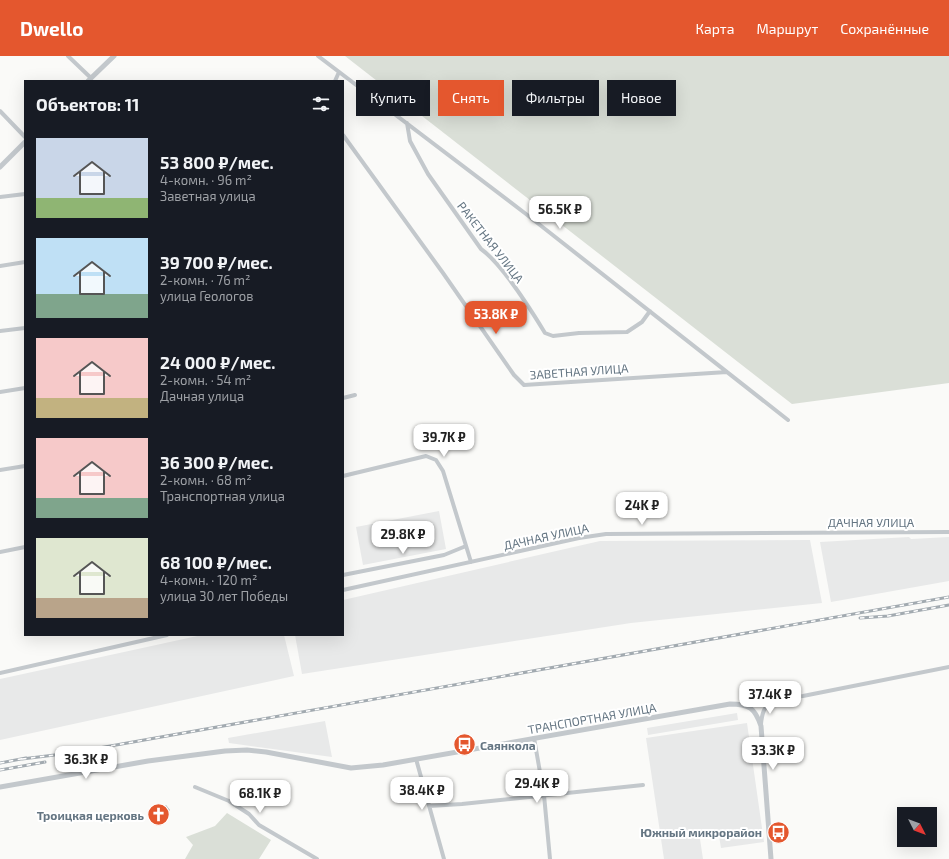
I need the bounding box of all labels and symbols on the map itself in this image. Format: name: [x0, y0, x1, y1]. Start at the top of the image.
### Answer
pin: 56.5K ₽: [523, 196, 597, 230]
street label: РАКЕТНАЯ УЛИЦА: [455, 199, 527, 286]
pin: 53.8K ₽: [459, 301, 533, 335]
street label: ЗАВЕТНАЯ УЛИЦА: [529, 361, 629, 381]
pin: 39.7K ₽: [407, 424, 481, 458]
pin: 24K ₽: [614, 492, 670, 526]
street label: ДАЧНАЯ УЛИЦА: [828, 515, 915, 529]
street label: ДАЧНАЯ УЛИЦА: [502, 520, 590, 552]
pin: 29.8K ₽: [366, 521, 440, 555]
pin: 37.4K ₽: [733, 681, 807, 715]
street label: ТРАНСПОРТНАЯ УЛИЦА: [527, 700, 658, 736]
bus stop icon: Саянкола: [452, 732, 478, 758]
pin: 33.3K ₽: [736, 737, 810, 771]
place label: Саянкола: [480, 738, 536, 752]
pin: 36.3K ₽: [49, 746, 123, 780]
pin: 29.4K ₽: [500, 770, 574, 804]
pin: 38.4K ₽: [385, 777, 459, 811]
pin: 68.1K ₽: [223, 780, 297, 814]
church icon: Троицкая церковь: [146, 802, 172, 828]
north arrow: [897, 807, 937, 847]
place label: Троицкая церковь: [37, 808, 145, 822]
bus stop icon: Южный микрорайон: [765, 819, 791, 845]
place label: Южный микрорайон: [640, 825, 762, 839]

